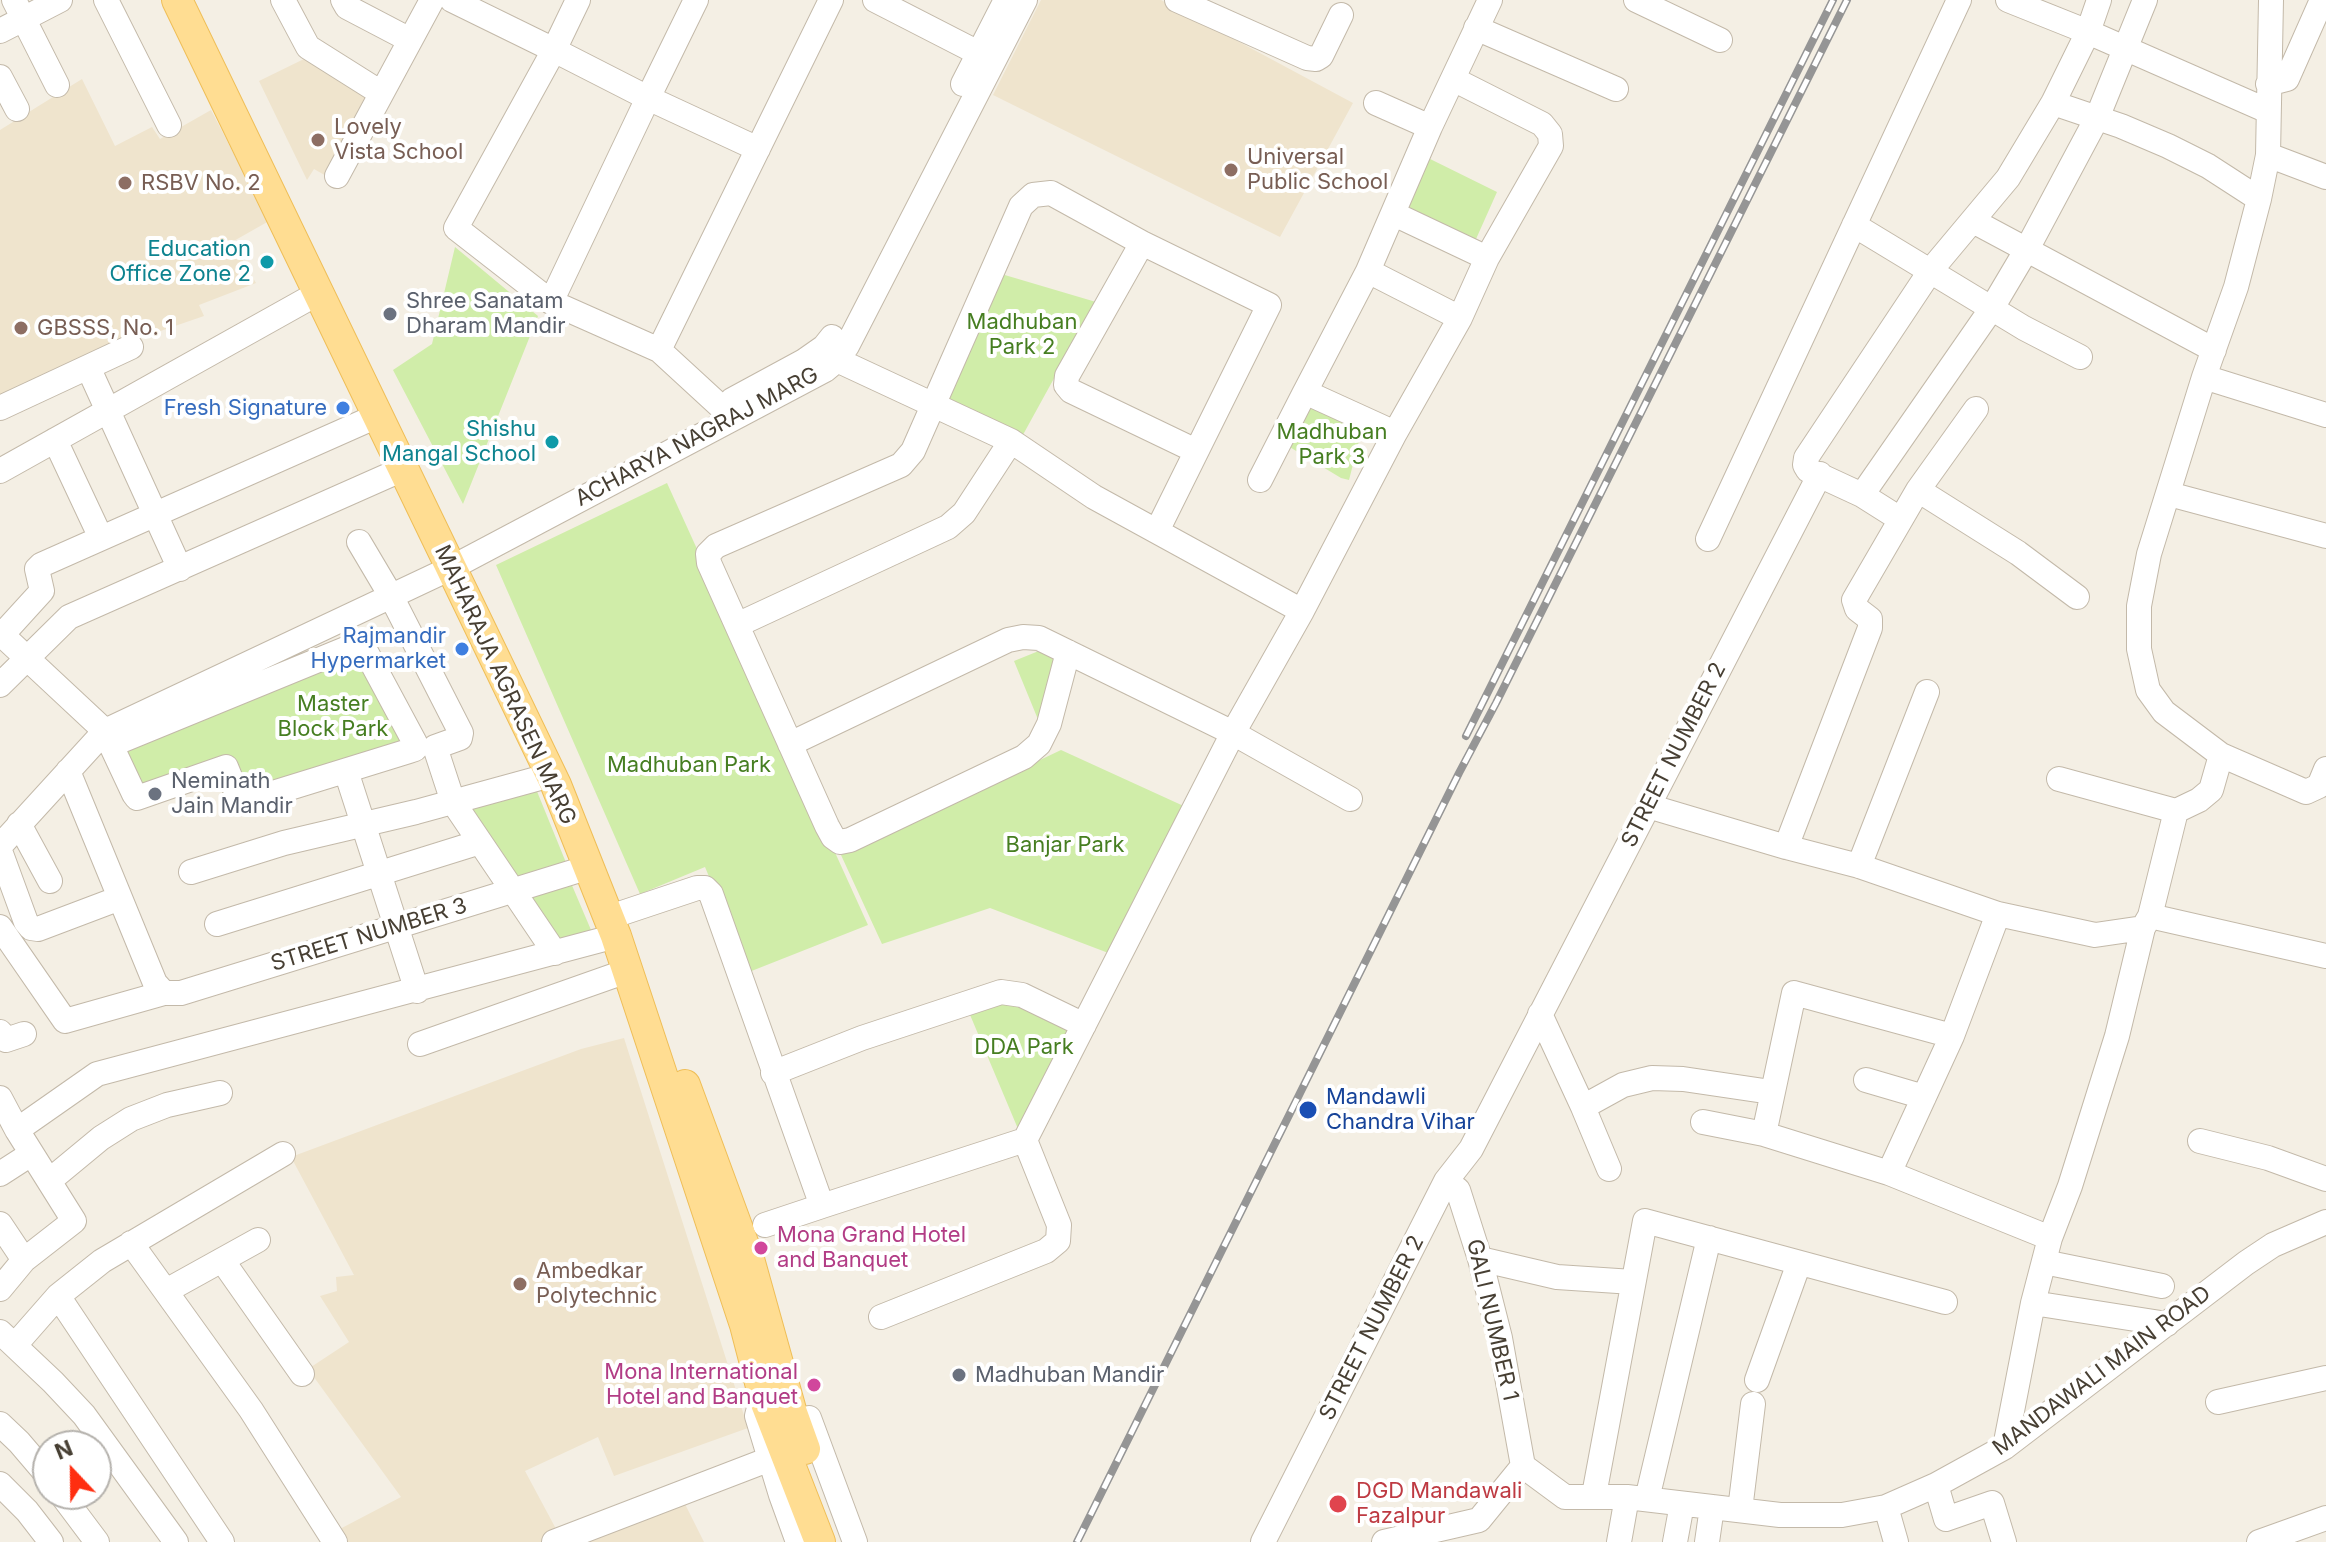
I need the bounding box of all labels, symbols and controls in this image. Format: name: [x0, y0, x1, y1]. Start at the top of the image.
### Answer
place label: Lovely Vista School: [334, 114, 463, 166]
marker: Lovely Vista School: [309, 131, 327, 149]
place label: Universal Public School: [1247, 144, 1388, 196]
marker: Universal Public School: [1222, 161, 1240, 179]
place label: RSBV No. 2: [141, 170, 261, 196]
marker: RSBV No. 2: [116, 174, 134, 192]
place label: Education Office Zone 2: [109, 236, 251, 288]
marker: Education Office Zone 2: [258, 253, 276, 271]
place label: Shree Sanatam Dharam Mandir: [406, 288, 566, 340]
marker: Shree Sanatam Dharam Mandir: [381, 305, 399, 323]
park label: Madhuban Park 2: [967, 309, 1077, 360]
place label: GBSSS, No. 1: [37, 315, 174, 341]
marker: GBSSS, No. 1: [12, 319, 30, 337]
street label: ACHARYA NAGRAJ MARG: [571, 362, 823, 512]
place label: Fresh Signature: [164, 395, 327, 421]
marker: Fresh Signature: [334, 399, 352, 417]
place label: Shishu Mangal School: [382, 416, 536, 468]
park label: Madhuban Park 3: [1277, 419, 1387, 470]
marker: Shishu Mangal School: [543, 433, 561, 451]
street label: MAHARAJA AGRASEN MARG: [429, 541, 581, 829]
place label: Rajmandir Hypermarket: [310, 623, 446, 674]
marker: Rajmandir Hypermarket: [453, 640, 471, 658]
street label: STREET NUMBER 2: [1616, 658, 1732, 852]
park label: Master Block Park: [278, 691, 388, 742]
park label: Madhuban Park: [607, 752, 771, 778]
place label: Neminath Jain Mandir: [171, 768, 293, 820]
marker: Neminath Jain Mandir: [146, 785, 164, 803]
park label: Banjar Park: [1005, 832, 1125, 858]
street label: STREET NUMBER 3: [268, 893, 470, 977]
park label: DDA Park: [974, 1034, 1074, 1060]
place label: Mandawli Chandra Vihar: [1326, 1084, 1475, 1136]
marker: Mandawli Chandra Vihar: [1297, 1099, 1319, 1121]
place label: Mona Grand Hotel and Banquet: [777, 1222, 966, 1274]
street label: STREET NUMBER 2: [1314, 1231, 1430, 1425]
street label: GALI NUMBER 1: [1461, 1236, 1523, 1404]
marker: Mona Grand Hotel and Banquet: [752, 1239, 770, 1257]
place label: Ambedkar Polytechnic: [536, 1258, 658, 1310]
marker: Ambedkar Polytechnic: [511, 1275, 529, 1293]
street label: MANDAWALI MAIN ROAD: [1988, 1280, 2216, 1462]
place label: Mona International Hotel and Banquet: [604, 1359, 798, 1410]
place label: Madhuban Mandir: [975, 1362, 1164, 1388]
marker: Madhuban Mandir: [950, 1366, 968, 1384]
marker: Mona International Hotel and Banquet: [805, 1376, 823, 1394]
north arrow: [32, 1430, 112, 1510]
text: N: [51, 1434, 76, 1465]
place label: DGD Mandawali Fazalpur: [1356, 1478, 1522, 1530]
marker: DGD Mandawali Fazalpur: [1327, 1493, 1349, 1515]

